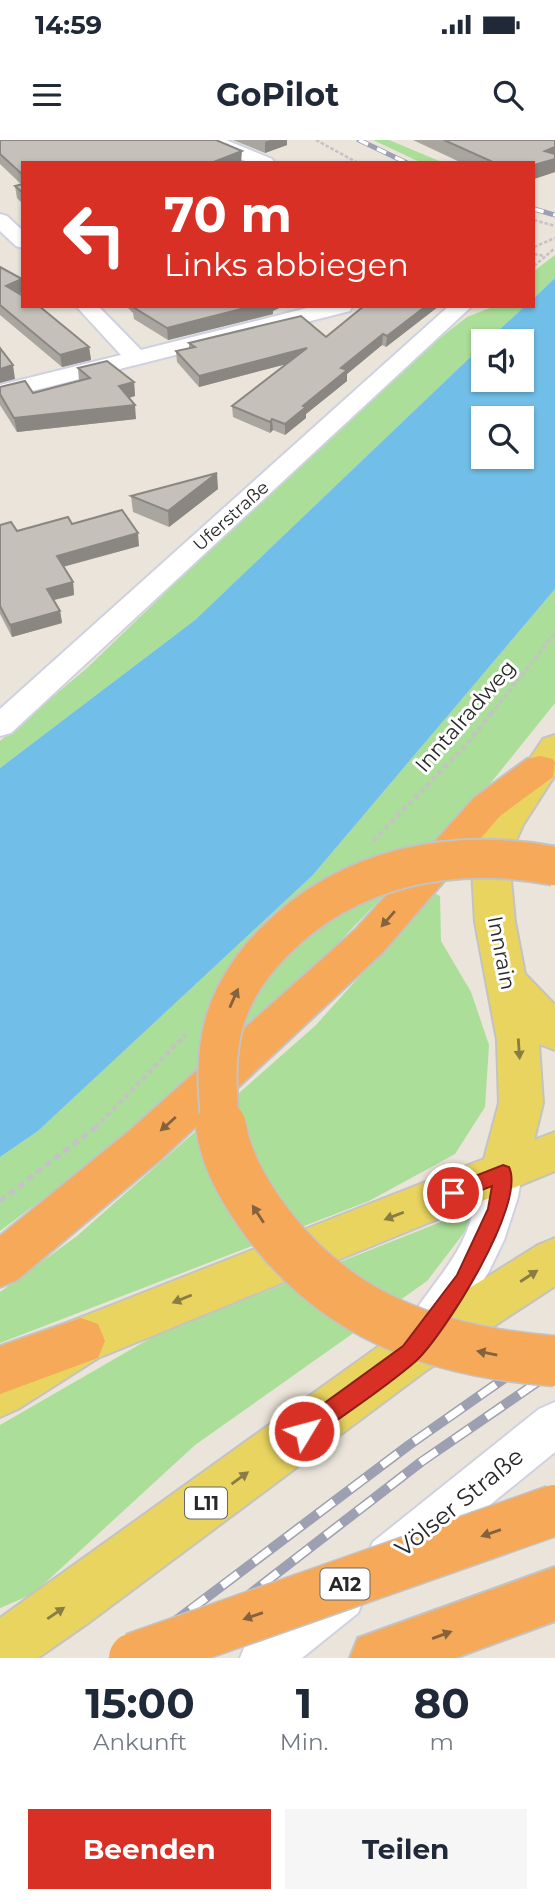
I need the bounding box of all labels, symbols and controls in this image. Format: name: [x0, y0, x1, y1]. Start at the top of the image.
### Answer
text: 14:59: [35, 9, 102, 41]
text: GoPilot: [216, 75, 339, 114]
icon: menu: [28, 76, 66, 114]
icon: search: [489, 76, 527, 114]
text: 70 m: [164, 185, 292, 244]
icon: left: [49, 189, 140, 280]
text: Links abbiegen: [164, 245, 409, 284]
map controls: [471, 329, 534, 469]
button: sound: [471, 329, 534, 392]
button: search: [471, 406, 534, 469]
street label: Uferstraße: [189, 476, 274, 556]
street label: Inntalradweg: [410, 655, 520, 777]
one-way arrow: [380, 910, 396, 928]
street label: Innrain: [483, 914, 521, 992]
one-way arrow: [229, 988, 240, 1009]
one-way arrow: [513, 1039, 524, 1061]
one-way arrow: [159, 1116, 177, 1132]
pin: [423, 1163, 483, 1223]
icon: arrive: [434, 1174, 472, 1212]
one-way arrow: [252, 1204, 265, 1223]
one-way arrow: [383, 1211, 404, 1222]
one-way arrow: [520, 1270, 539, 1283]
one-way arrow: [171, 1294, 192, 1305]
one-way arrow: [476, 1347, 498, 1358]
position arrow: [267, 1394, 341, 1468]
street label: Völser Straße: [389, 1441, 529, 1563]
one-way arrow: [231, 1472, 249, 1486]
road number: L11: [185, 1488, 227, 1518]
one-way arrow: [480, 1528, 501, 1539]
road number: A12: [320, 1568, 370, 1600]
one-way arrow: [47, 1607, 66, 1620]
one-way arrow: [242, 1611, 263, 1622]
one-way arrow: [432, 1629, 453, 1640]
text: 15:00: [85, 1677, 195, 1729]
text: 1: [296, 1677, 312, 1729]
text: 80: [414, 1677, 470, 1729]
text: Ankunft: [93, 1728, 187, 1756]
text: Min.: [280, 1728, 328, 1756]
text: m: [429, 1728, 454, 1756]
button: Beenden: [28, 1809, 271, 1889]
button: Teilen: [285, 1809, 527, 1889]

